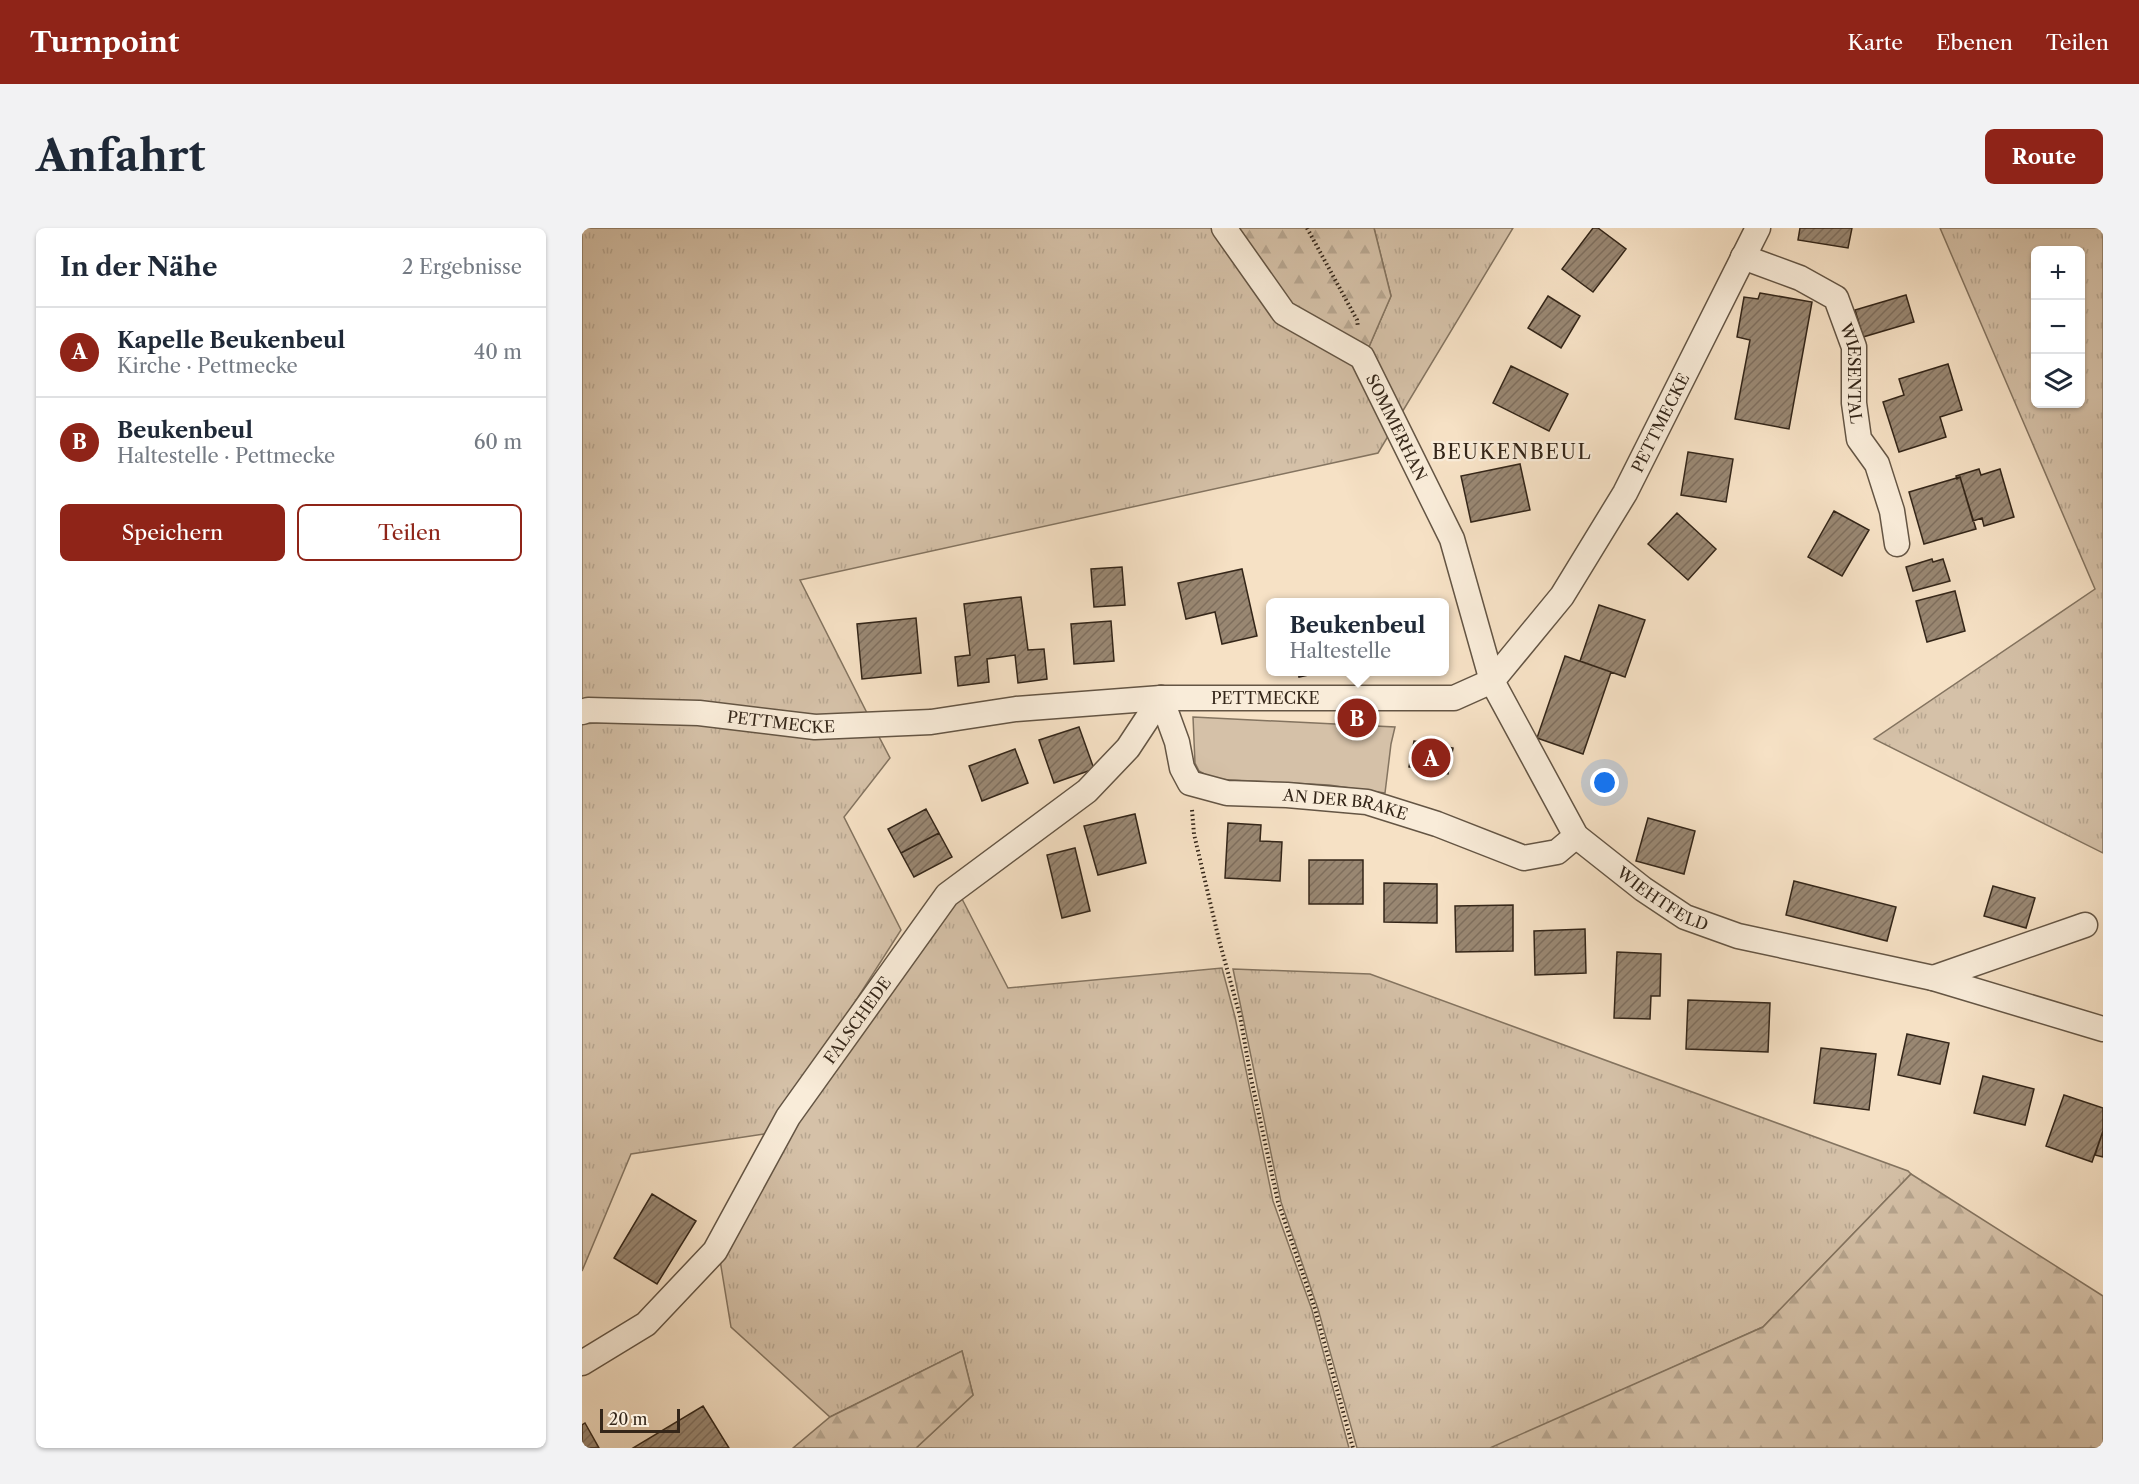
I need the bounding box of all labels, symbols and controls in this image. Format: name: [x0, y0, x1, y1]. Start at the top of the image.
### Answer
text: Turnpoint: [30, 25, 179, 59]
text: Karte: [1848, 30, 1903, 55]
text: Ebenen: [1936, 30, 2013, 55]
text: Teilen: [2046, 30, 2109, 55]
button: Route: [1985, 129, 2103, 184]
text: Anfahrt: [36, 130, 205, 182]
map controls: [2031, 246, 2085, 408]
button: +: [2031, 246, 2085, 300]
text: In der Nähe: [60, 251, 217, 283]
text: 2 Ergebnisse: [402, 255, 522, 279]
button: −: [2031, 300, 2085, 354]
street label: WIESENTAL: [1836, 319, 1867, 425]
text: Kapelle Beukenbeul: [117, 327, 345, 354]
text: A: [72, 340, 87, 364]
text: 40 m: [474, 340, 522, 364]
text: Kirche · Pettmecke: [117, 354, 298, 378]
button: layers: [2031, 354, 2085, 408]
street label: PETTMECKE: [1627, 370, 1694, 476]
street label: SOMMERHAN: [1362, 371, 1432, 484]
text: Beukenbeul: [117, 417, 253, 444]
text: B: [72, 430, 87, 454]
text: 60 m: [474, 430, 522, 454]
district label: BEUKENBEUL: [1432, 440, 1592, 464]
text: Haltestelle · Pettmecke: [117, 444, 335, 468]
button: Speichern: [60, 504, 285, 561]
button: Teilen: [297, 504, 522, 561]
popup: [1266, 598, 1449, 676]
text: Beukenbeul: [1290, 612, 1425, 639]
text: Haltestelle: [1290, 639, 1391, 663]
street label: PETTMECKE: [1211, 688, 1320, 708]
pin: B: [1338, 696, 1376, 740]
street label: PETTMECKE: [726, 706, 835, 737]
pin: A: [1412, 736, 1450, 780]
your location: [1590, 768, 1619, 797]
street label: AN DER BRAKE: [1281, 785, 1410, 824]
street label: WIEHTFELD: [1612, 862, 1711, 935]
street label: FALSCHEDE: [819, 973, 895, 1068]
scale bar: [600, 1406, 680, 1434]
text: 20 m: [609, 1409, 648, 1429]

